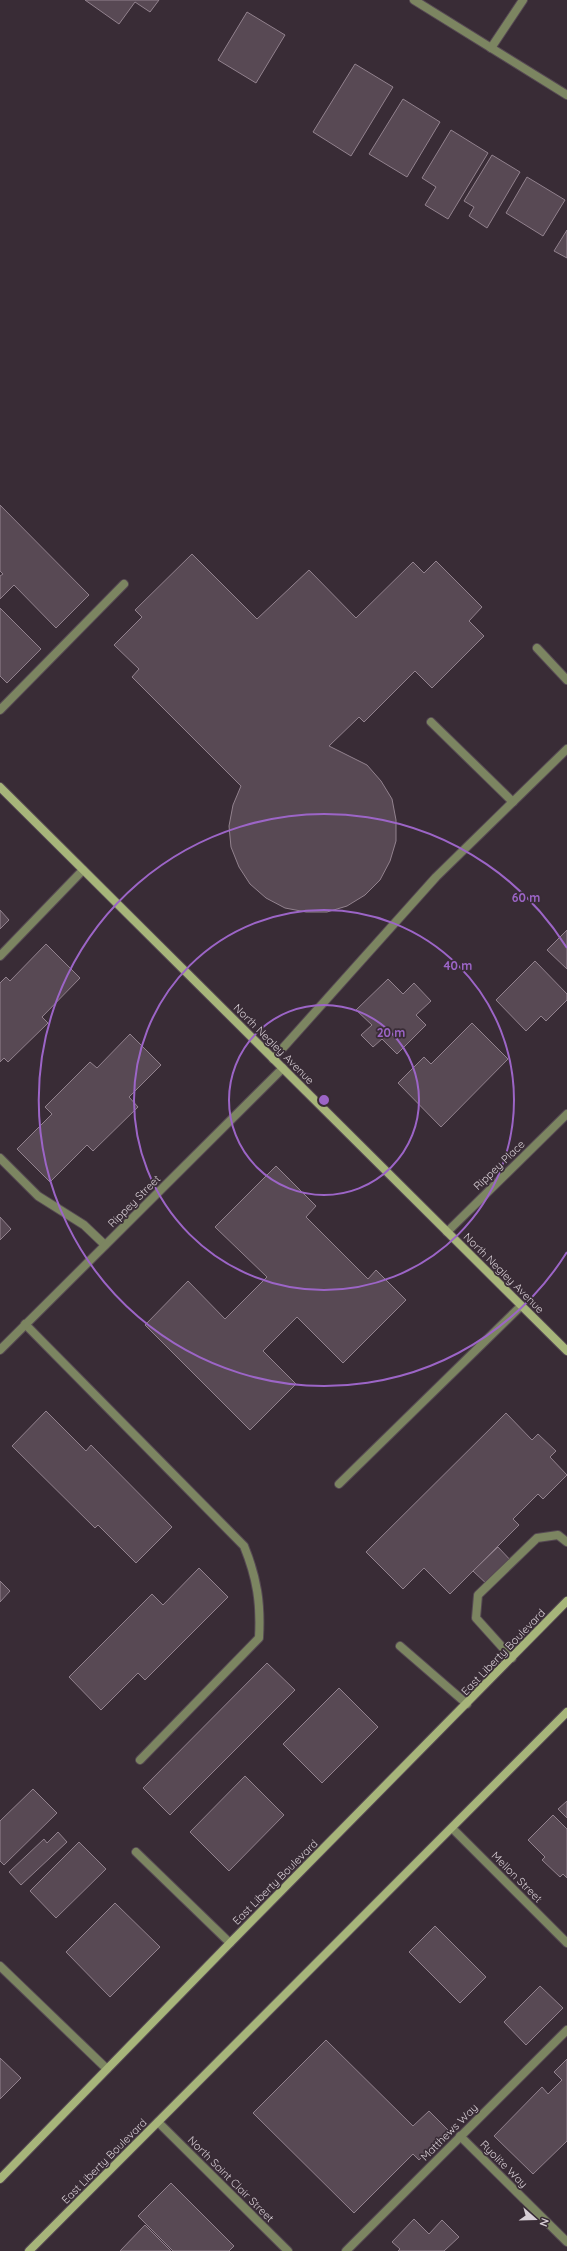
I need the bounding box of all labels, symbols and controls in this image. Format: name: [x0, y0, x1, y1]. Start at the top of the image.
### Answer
text: 60 m: [512, 890, 540, 905]
text: 40 m: [444, 958, 472, 973]
street label: North Negley Avenue: [231, 1001, 317, 1087]
text: 20 m: [377, 1025, 405, 1040]
centre of rings: [317, 1093, 331, 1107]
street label: Rippey Place: [470, 1137, 528, 1193]
street label: Rippey Street: [105, 1172, 163, 1230]
street label: North Negley Avenue: [461, 1230, 547, 1316]
street label: East Liberty Boulevard: [458, 1606, 548, 1698]
street label: East Liberty Boulevard: [229, 1836, 321, 1928]
street label: Mellon Street: [489, 1849, 546, 1906]
street label: Matthews Way: [417, 2100, 481, 2164]
street label: East Liberty Boulevard: [58, 2115, 150, 2207]
street label: North Saint Clair Street: [185, 2133, 277, 2225]
street label: Ryolite Way: [477, 2137, 531, 2191]
north arrow: [515, 2199, 555, 2239]
text: N: [536, 2216, 552, 2229]

